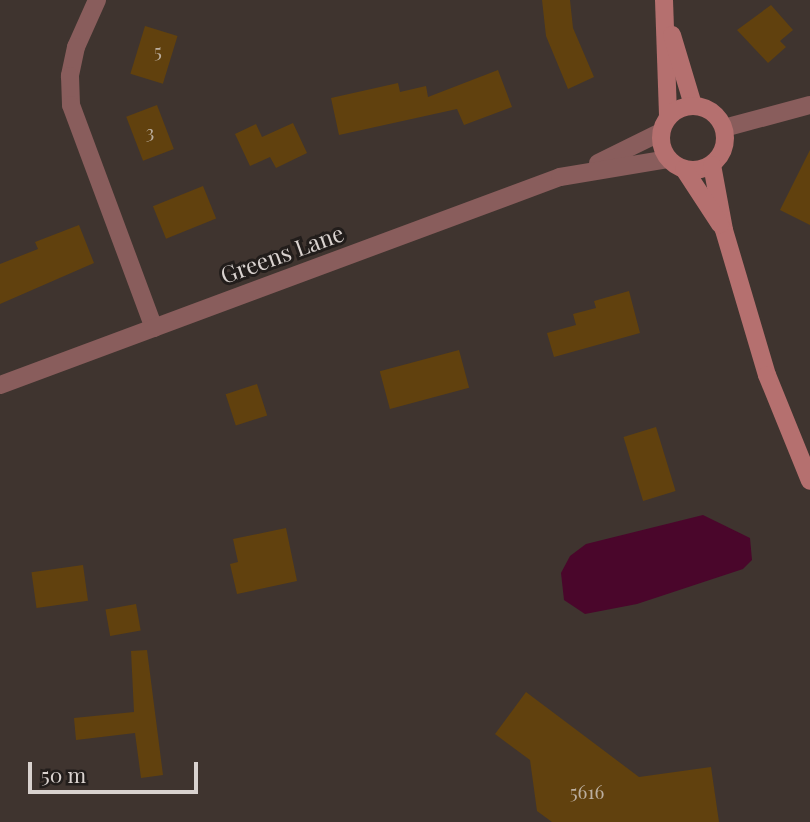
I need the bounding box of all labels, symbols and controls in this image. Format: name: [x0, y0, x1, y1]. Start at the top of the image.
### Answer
house number: 5: [154, 40, 162, 62]
house number: 3: [146, 121, 154, 143]
street label: Greens Lane: [217, 219, 347, 289]
scale bar: [32, 748, 201, 792]
text: 50 m: [41, 760, 86, 788]
house number: 5616: [570, 781, 604, 803]

